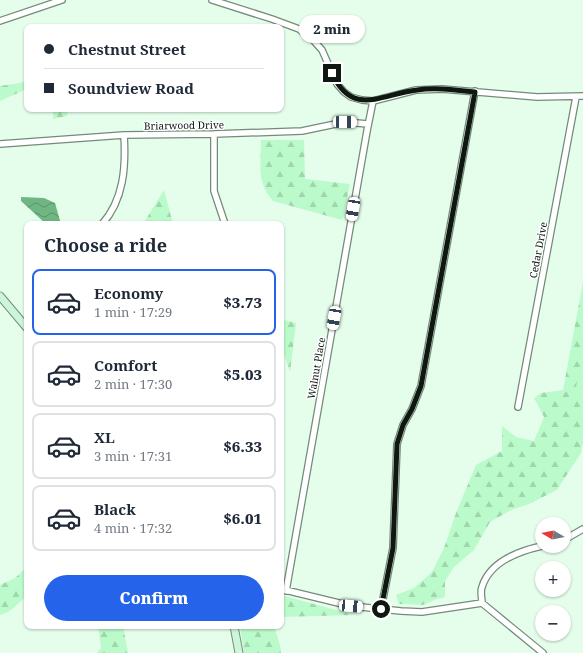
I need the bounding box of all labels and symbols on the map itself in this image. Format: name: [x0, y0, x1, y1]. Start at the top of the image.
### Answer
callout: 2 min: [299, 15, 365, 43]
route end: [323, 64, 341, 82]
car: [333, 116, 357, 128]
street label: Briarwood Drive: [144, 117, 224, 133]
car: [345, 196, 361, 222]
street label: Cedar Drive: [526, 221, 550, 279]
car: [326, 305, 342, 331]
street label: Walnut Place: [304, 336, 328, 400]
north arrow: [535, 517, 571, 553]
car: [339, 599, 363, 613]
route start: [372, 600, 390, 618]

